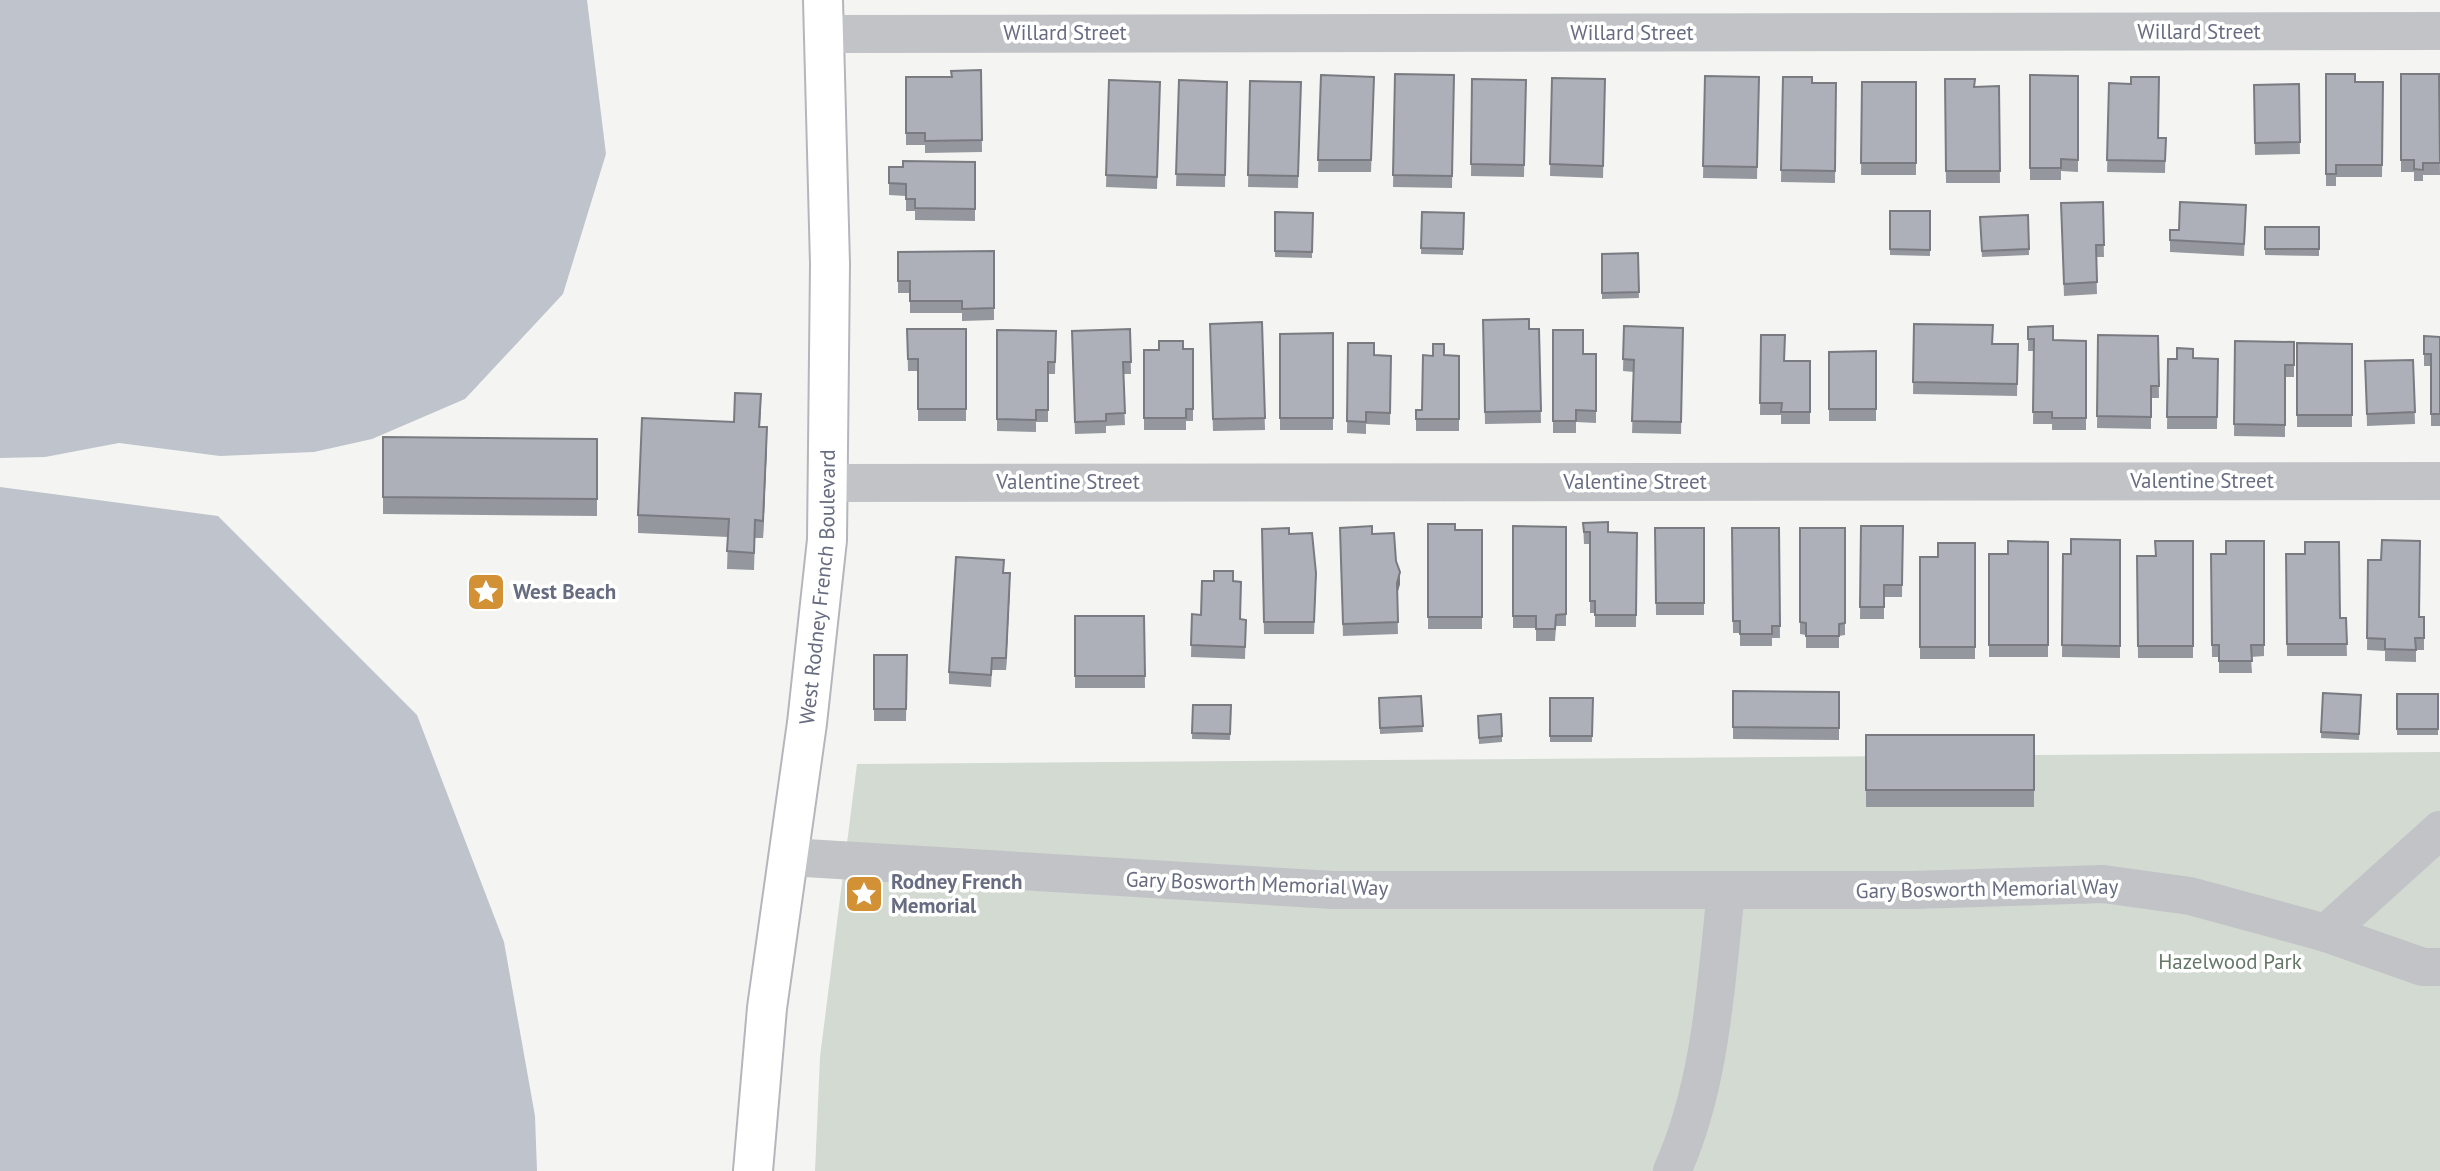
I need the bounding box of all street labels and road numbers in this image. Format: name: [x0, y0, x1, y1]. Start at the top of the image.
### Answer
street label: Willard Street: [2137, 18, 2261, 45]
street label: Willard Street: [1003, 19, 1127, 46]
street label: Willard Street: [1570, 19, 1694, 46]
street label: West Rodney French Boulevard: [793, 449, 841, 726]
street label: Valentine Street: [2129, 467, 2274, 494]
street label: Valentine Street: [995, 468, 1140, 495]
street label: Valentine Street: [1562, 468, 1707, 495]
street label: Gary Bosworth Memorial Way: [1125, 865, 1389, 902]
street label: Gary Bosworth Memorial Way: [1855, 873, 2119, 904]

